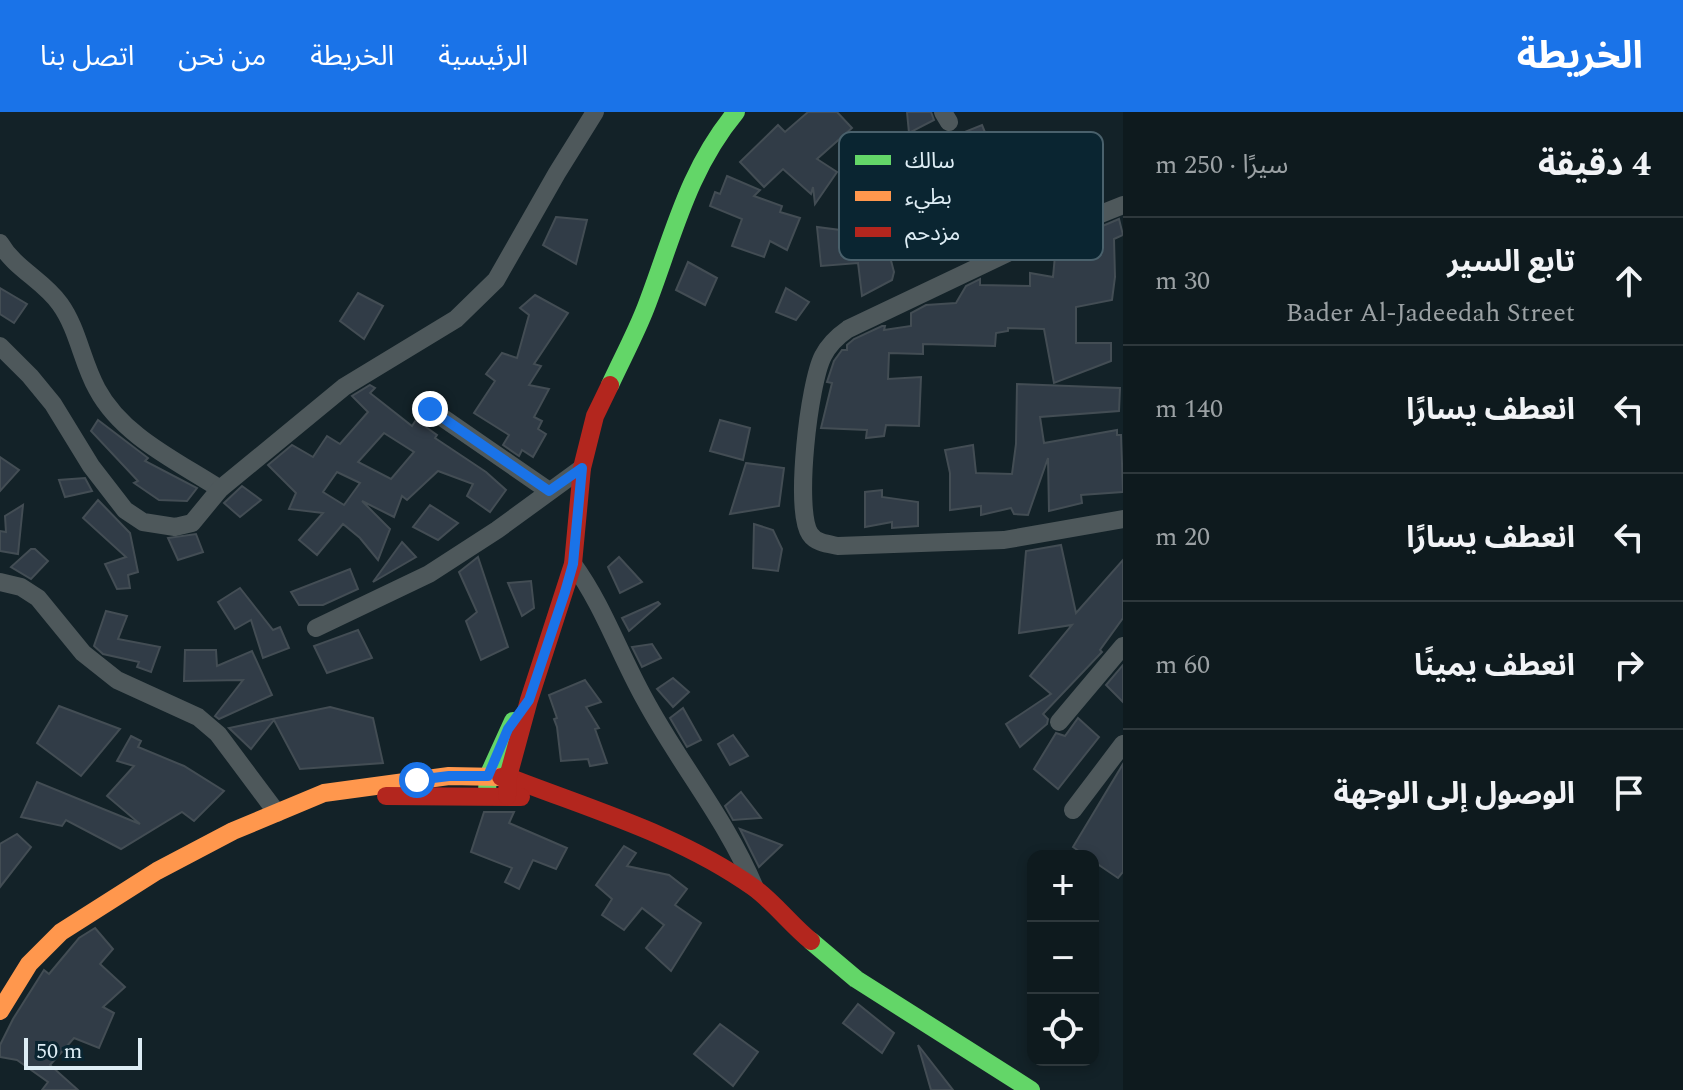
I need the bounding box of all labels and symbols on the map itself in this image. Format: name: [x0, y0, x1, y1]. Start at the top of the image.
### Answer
legend: [839, 132, 1103, 260]
text: سالك: [905, 145, 955, 178]
text: بطيء: [905, 181, 952, 214]
text: مزدحم: [905, 217, 960, 250]
route end: [412, 391, 448, 427]
route start: [399, 762, 435, 798]
scale bar: [24, 1034, 142, 1070]

